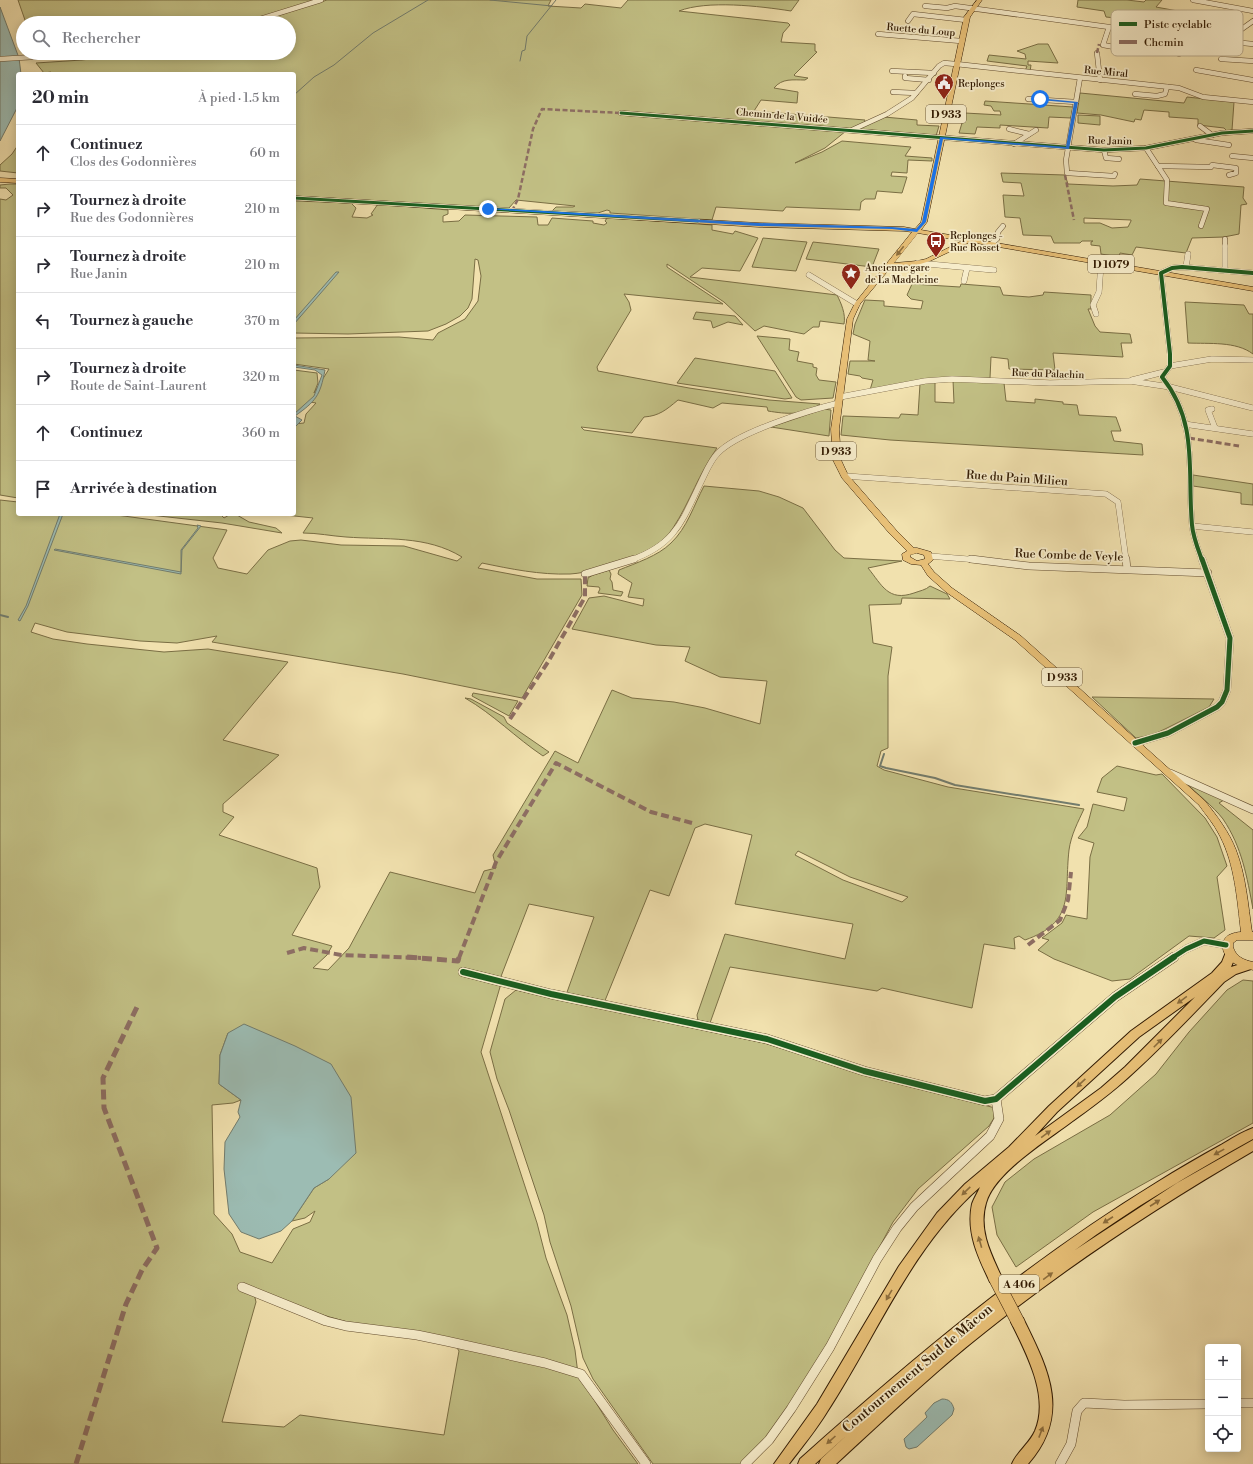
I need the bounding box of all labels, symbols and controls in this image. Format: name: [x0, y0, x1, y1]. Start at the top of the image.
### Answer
legend: [1111, 10, 1243, 56]
search box: [16, 16, 296, 60]
text: Piste cyclable: [1144, 18, 1212, 32]
street label: Ruette du Loup: [886, 21, 956, 39]
icon: search: [30, 27, 52, 49]
text: Rechercher: [62, 29, 141, 48]
text: Chemin: [1144, 36, 1184, 50]
street label: Rue Miral: [1083, 64, 1128, 80]
public building icon: Replonges: [933, 72, 955, 100]
place label: Replonges: [958, 78, 1005, 90]
text: 20 min: [32, 87, 89, 109]
text: À pied · 1.5 km: [198, 90, 280, 106]
route start: [1031, 90, 1049, 108]
road number: D 933: [926, 105, 966, 123]
street label: Chemin de la Vuidée: [735, 106, 828, 126]
text: Continuez: [70, 135, 142, 154]
street label: Rue Janin: [1088, 135, 1132, 147]
icon: ahead: [32, 142, 54, 164]
text: 60 m: [249, 145, 280, 161]
text: Clos des Godonnières: [70, 154, 196, 170]
text: Tournez à droite: [70, 191, 186, 210]
icon: right: [32, 198, 54, 220]
route end: [479, 200, 497, 218]
text: 210 m: [245, 201, 280, 217]
text: Rue des Godonnières: [70, 210, 194, 226]
bus stop icon: Replonges - Rue Rosset: [925, 230, 947, 258]
place label: Replonges - Rue Rosset: [950, 230, 1003, 254]
one-way arrow: [896, 245, 904, 256]
text: Tournez à droite: [70, 247, 186, 266]
icon: right: [32, 254, 54, 276]
road number: D 1079: [1088, 255, 1134, 273]
text: 210 m: [245, 257, 280, 273]
place icon: Ancienne gare de La Madeleine: [840, 262, 862, 290]
place label: Ancienne gare de La Madeleine: [864, 262, 938, 286]
text: Rue Janin: [70, 266, 128, 282]
icon: left: [32, 310, 54, 332]
text: Tournez à gauche: [70, 311, 193, 330]
text: 370 m: [244, 313, 280, 329]
text: Tournez à droite: [70, 359, 186, 378]
icon: right: [32, 366, 54, 388]
street label: Rue du Palachin: [1011, 367, 1085, 381]
text: 320 m: [243, 369, 280, 385]
text: Route de Saint-Laurent: [70, 378, 207, 394]
icon: ahead: [32, 422, 54, 444]
text: Continuez: [70, 423, 142, 442]
text: 360 m: [242, 425, 280, 441]
road number: D 933: [816, 442, 856, 460]
street label: Rue du Pain Milieu: [966, 467, 1069, 490]
icon: arrive: [32, 478, 54, 500]
text: Arrivée à destination: [70, 479, 217, 498]
street label: Rue Combe de Veyle: [1014, 546, 1124, 565]
road number: D 933: [1042, 668, 1082, 686]
one-way arrow: [1177, 996, 1187, 1004]
one-way arrow: [1153, 1038, 1163, 1047]
one-way arrow: [1076, 1078, 1086, 1087]
one-way arrow: [1040, 1130, 1051, 1138]
one-way arrow: [1213, 1149, 1225, 1156]
one-way arrow: [961, 1187, 971, 1196]
one-way arrow: [1149, 1199, 1161, 1206]
one-way arrow: [1103, 1216, 1113, 1224]
one-way arrow: [977, 1236, 983, 1248]
one-way arrow: [1043, 1272, 1054, 1280]
road number: A 406: [999, 1275, 1039, 1293]
one-way arrow: [885, 1290, 893, 1300]
street label: Contournement Sud de Mâcon: [839, 1300, 997, 1437]
map controls: [1205, 1344, 1241, 1452]
button: +: [1205, 1344, 1241, 1380]
button: −: [1205, 1380, 1241, 1416]
button: locate: [1205, 1416, 1241, 1452]
one-way arrow: [1039, 1426, 1045, 1438]
one-way arrow: [826, 1436, 837, 1445]

